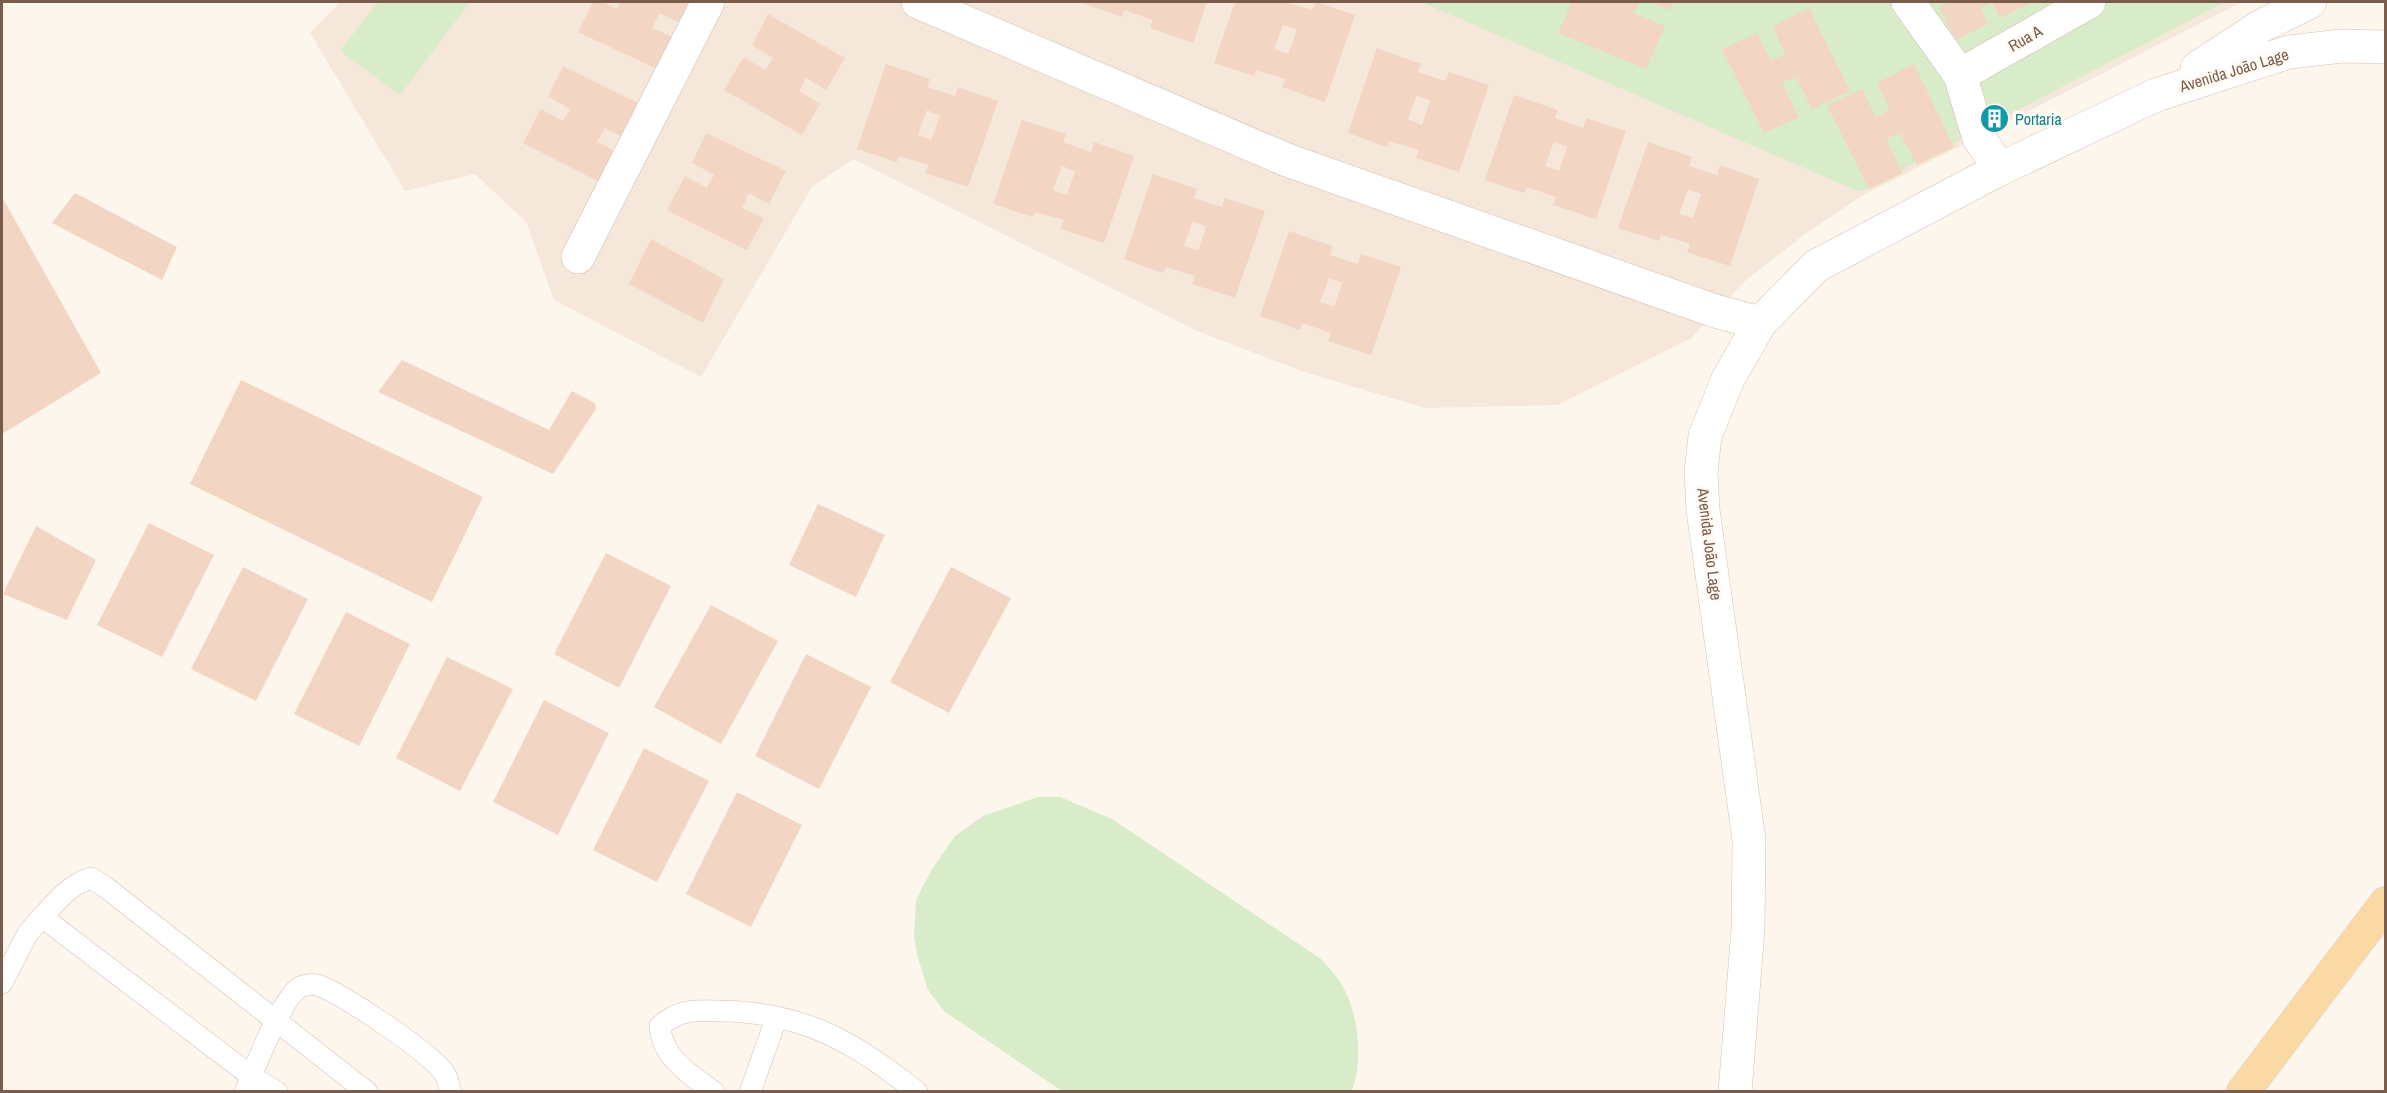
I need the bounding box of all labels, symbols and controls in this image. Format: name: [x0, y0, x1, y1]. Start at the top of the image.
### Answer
street label: Rua A: [2004, 19, 2046, 56]
street label: Avenida João Lage: [2176, 43, 2291, 97]
building icon: Portaria: [1978, 103, 2010, 135]
place label: Portaria: [2015, 108, 2062, 130]
street label: Avenida João Lage: [1692, 486, 1728, 601]

